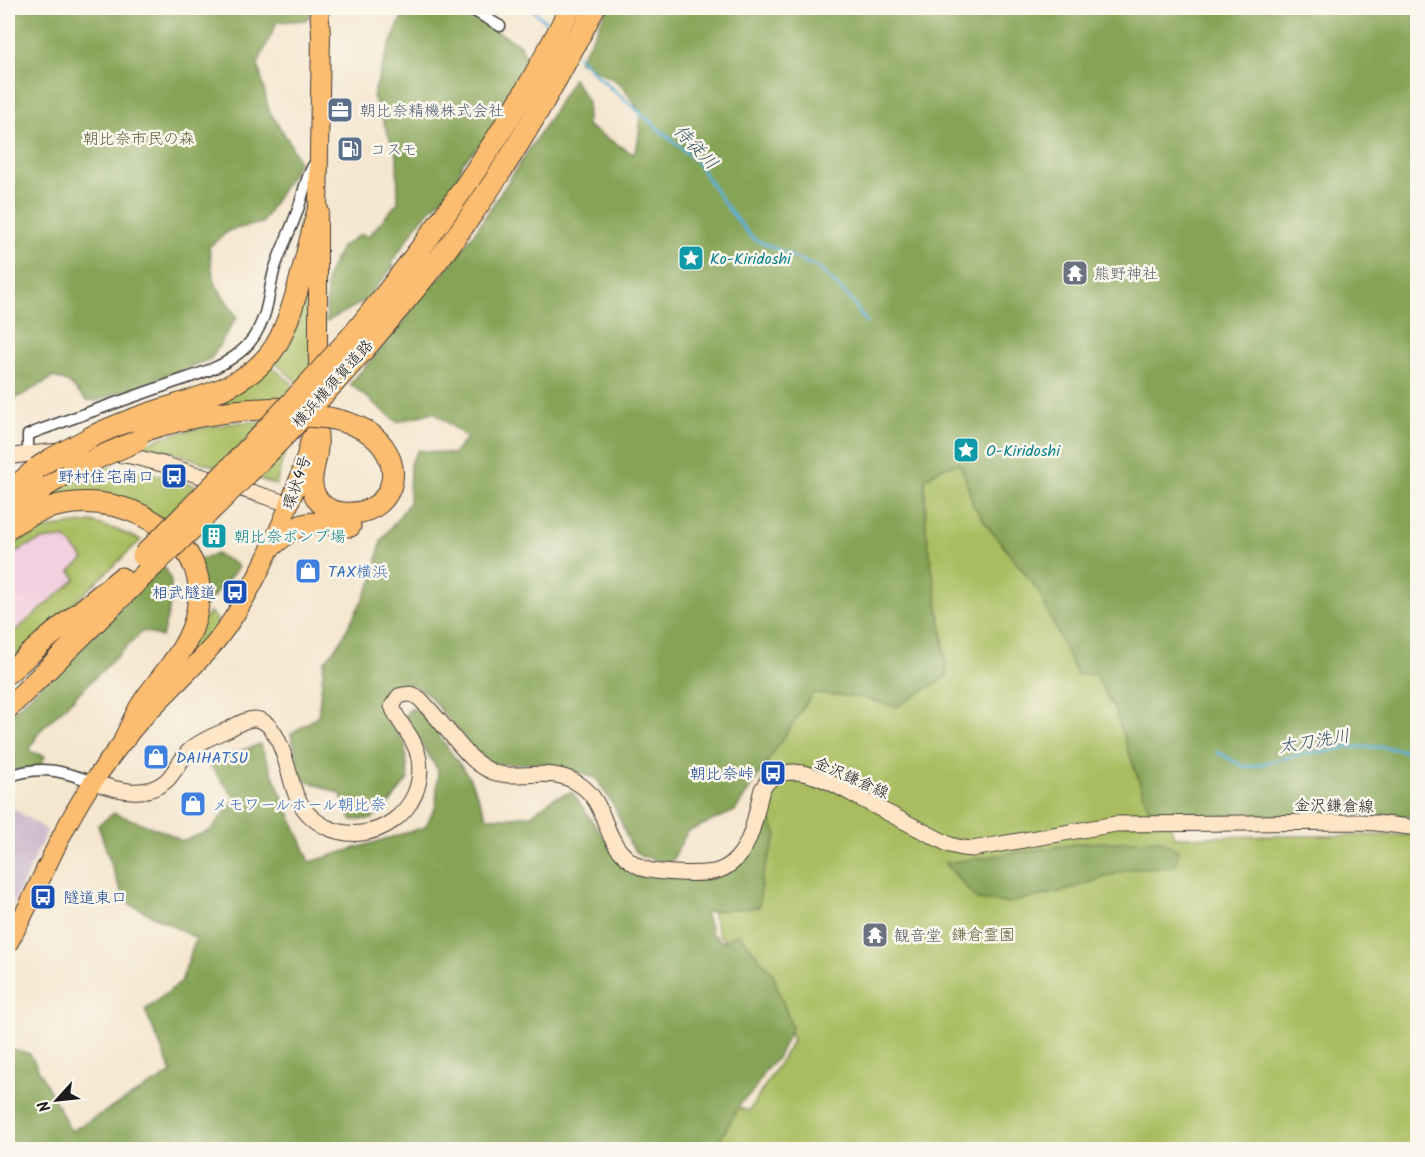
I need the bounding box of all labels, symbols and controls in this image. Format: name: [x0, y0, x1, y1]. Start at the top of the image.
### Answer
office icon: 朝比奈精機株式会社: [325, 95, 355, 125]
place label: 朝比奈精機株式会社: [360, 99, 504, 124]
water label: 侍従川: [666, 119, 724, 178]
park label: 朝比奈市民の森: [83, 127, 195, 152]
fuel station icon: コスモ: [335, 134, 365, 164]
place label: コスモ: [370, 138, 417, 163]
place icon: Ko-Kiridoshi: [676, 243, 706, 273]
place label: Ko-Kiridoshi: [710, 247, 792, 272]
temple icon: 熊野神社: [1060, 258, 1090, 288]
place label: 熊野神社: [1094, 262, 1158, 287]
street label: 横浜横須賀道路: [286, 334, 380, 434]
place icon: O-Kiridoshi: [951, 435, 981, 465]
place label: O-Kiridoshi: [986, 439, 1061, 464]
street label: 環状4号: [276, 452, 318, 513]
bus stop icon: 野村住宅南口: [159, 461, 189, 491]
place label: 野村住宅南口: [58, 465, 154, 490]
building icon: 朝比奈ポンプ場: [199, 521, 229, 551]
place label: 朝比奈ポンプ場: [234, 525, 346, 550]
shop icon: TAX横浜: [293, 556, 323, 586]
place label: TAX横浜: [328, 560, 388, 585]
bus stop icon: 相武隧道: [220, 577, 250, 607]
place label: 相武隧道: [152, 581, 216, 606]
water label: 太刀洗川: [1276, 723, 1352, 762]
shop icon: DAIHATSU: [141, 742, 171, 772]
place label: DAIHATSU: [176, 746, 249, 771]
street label: 金沢鎌倉線: [810, 751, 893, 806]
bus stop icon: 朝比奈峠: [758, 758, 788, 788]
place label: 朝比奈峠: [690, 762, 754, 787]
shop icon: メモワールホール朝比奈: [178, 789, 208, 819]
place label: メモワールホール朝比奈: [212, 793, 386, 818]
street label: 金沢鎌倉線: [1294, 793, 1374, 820]
bus stop icon: 隧道東口: [28, 882, 58, 912]
place label: 隧道東口: [63, 886, 127, 911]
temple icon: 観音堂: [860, 920, 890, 950]
park label: 鎌倉霊園: [951, 923, 1015, 948]
place label: 観音堂: [894, 924, 942, 949]
north arrow: [27, 1070, 87, 1130]
text: N: [32, 1096, 58, 1116]

